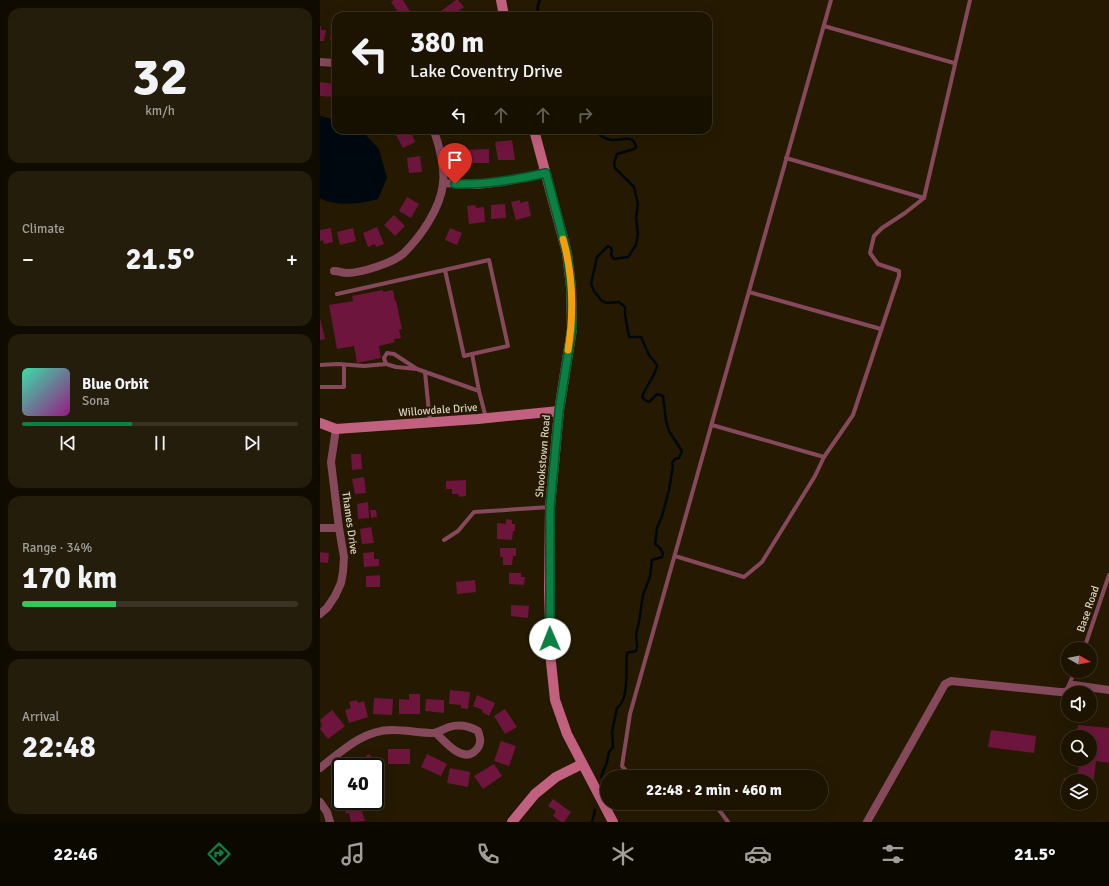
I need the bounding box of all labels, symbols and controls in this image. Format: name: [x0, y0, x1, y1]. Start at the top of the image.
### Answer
text: 380 m: [410, 26, 484, 60]
icon: left: [344, 28, 396, 80]
text: 32: [132, 45, 188, 109]
text: Lake Coventry Drive: [410, 60, 563, 82]
text: km/h: [145, 103, 175, 119]
icon: left: [448, 104, 470, 126]
icon: ahead: [490, 104, 512, 126]
icon: ahead: [532, 104, 554, 126]
icon: right: [574, 104, 596, 126]
pin: [438, 143, 472, 184]
icon: arrive: [444, 149, 466, 171]
text: Climate: [22, 221, 65, 237]
text: 21.5°: [125, 241, 195, 278]
text: −: [22, 246, 34, 273]
text: +: [286, 246, 298, 273]
text: Blue Orbit: [82, 375, 149, 393]
text: Sona: [82, 393, 110, 409]
street label: Willowdale Drive: [398, 401, 478, 419]
street label: Shookstown Road: [533, 414, 553, 498]
icon: previous: [57, 432, 79, 454]
icon: pause: [149, 432, 171, 454]
icon: next: [241, 432, 263, 454]
street label: Thames Drive: [339, 491, 361, 555]
text: Range · 34%: [22, 540, 92, 556]
text: 170 km: [22, 560, 117, 597]
street label: Base Road: [1074, 584, 1102, 634]
position arrow: [529, 618, 571, 660]
north arrow: [1061, 642, 1097, 678]
map controls: [1061, 642, 1097, 810]
button: sound: [1061, 686, 1097, 722]
text: Arrival: [22, 709, 59, 725]
text: 22:48: [22, 729, 96, 766]
button: search: [1061, 730, 1097, 766]
speed limit sign: 40: [332, 758, 384, 810]
button: layers: [1061, 774, 1097, 810]
text: 22:48 · 2 min · 460 m: [646, 781, 782, 799]
icon: directions: [205, 840, 233, 868]
icon: music: [339, 840, 367, 868]
icon: phone: [474, 840, 502, 868]
icon: climate: [609, 840, 637, 868]
icon: car: [744, 840, 772, 868]
icon: filters: [879, 840, 907, 868]
text: 22:46: [53, 843, 98, 865]
text: 21.5°: [1014, 843, 1056, 865]

